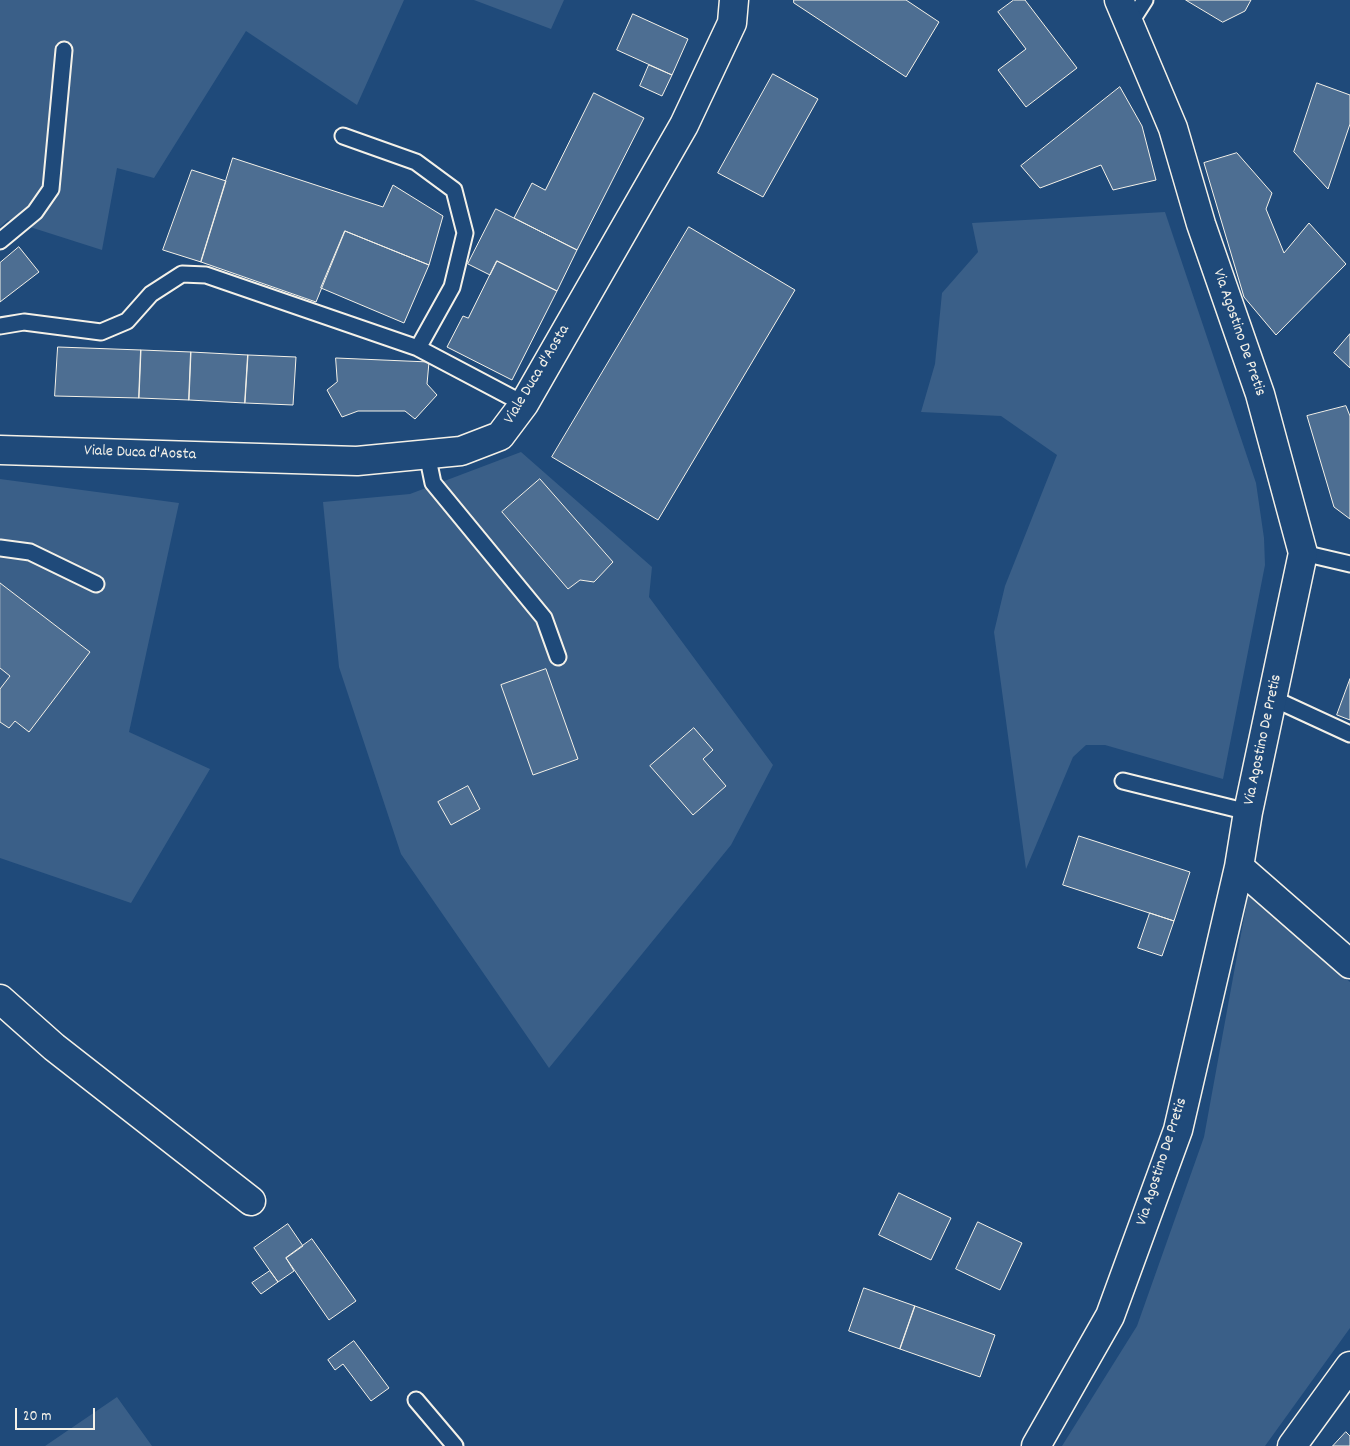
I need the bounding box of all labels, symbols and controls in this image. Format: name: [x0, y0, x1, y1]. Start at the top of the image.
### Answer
street label: Via Agostino De Pretis: [1207, 267, 1269, 399]
street label: Viale Duca d'Aosta: [501, 322, 575, 428]
street label: Viale Duca d'Aosta: [84, 442, 196, 466]
street label: Via Agostino De Pretis: [1241, 673, 1287, 807]
street label: Via Agostino De Pretis: [1133, 1096, 1193, 1228]
scale bar: [18, 1398, 98, 1430]
text: 20 m: [23, 1406, 51, 1428]

